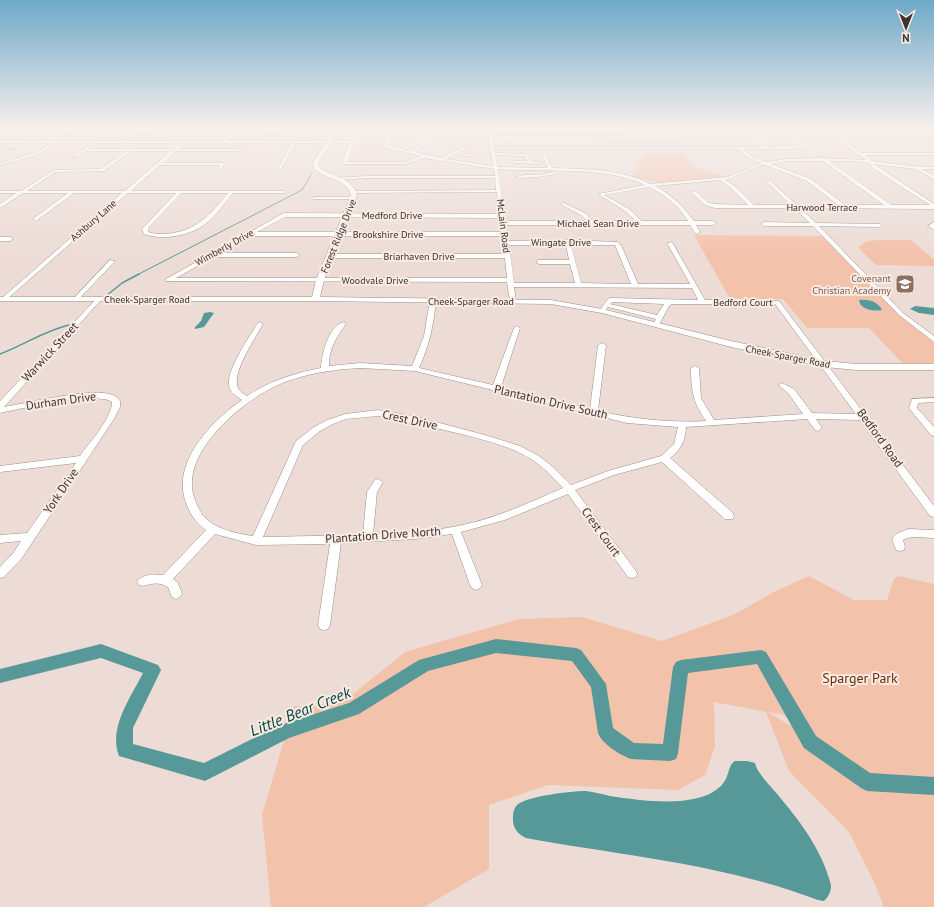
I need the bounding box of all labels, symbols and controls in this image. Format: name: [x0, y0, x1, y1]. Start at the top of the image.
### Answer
north arrow: [886, 8, 926, 48]
text: N: [902, 31, 910, 45]
street label: Ashbury Lane: [67, 197, 119, 244]
street label: Forest Ridge Drive: [318, 197, 359, 275]
street label: McLain Road: [494, 198, 513, 254]
street label: Harwood Terrace: [786, 201, 858, 214]
street label: Medford Drive: [362, 209, 422, 222]
street label: Michael Sean Drive: [557, 217, 639, 230]
street label: Wimberly Drive: [193, 226, 256, 269]
street label: Brookshire Drive: [353, 228, 423, 241]
street label: Wingate Drive: [531, 236, 591, 249]
street label: Briarhaven Drive: [383, 250, 455, 263]
place label: Covenant Christian Academy: [812, 272, 892, 297]
school or university icon: Covenant Christian Academy: [894, 273, 916, 295]
street label: Woodvale Drive: [342, 274, 408, 287]
street label: Cheek-Sparger Road: [104, 293, 190, 306]
street label: Cheek-Sparger Road: [428, 295, 514, 308]
street label: Bedford Court: [713, 296, 773, 309]
street label: Warwick Street: [18, 319, 81, 385]
street label: Cheek-Sparger Road: [744, 342, 831, 371]
street label: Plantation Drive South: [493, 381, 609, 422]
street label: Durham Drive: [25, 388, 97, 413]
street label: Bedford Road: [854, 405, 907, 470]
street label: Crest Drive: [381, 406, 439, 433]
street label: York Drive: [40, 465, 81, 516]
street label: Crest Court: [579, 504, 624, 559]
street label: Plantation Drive North: [325, 523, 441, 546]
park label: Sparger Park: [822, 669, 898, 687]
water label: Little Bear Creek: [247, 681, 354, 740]

